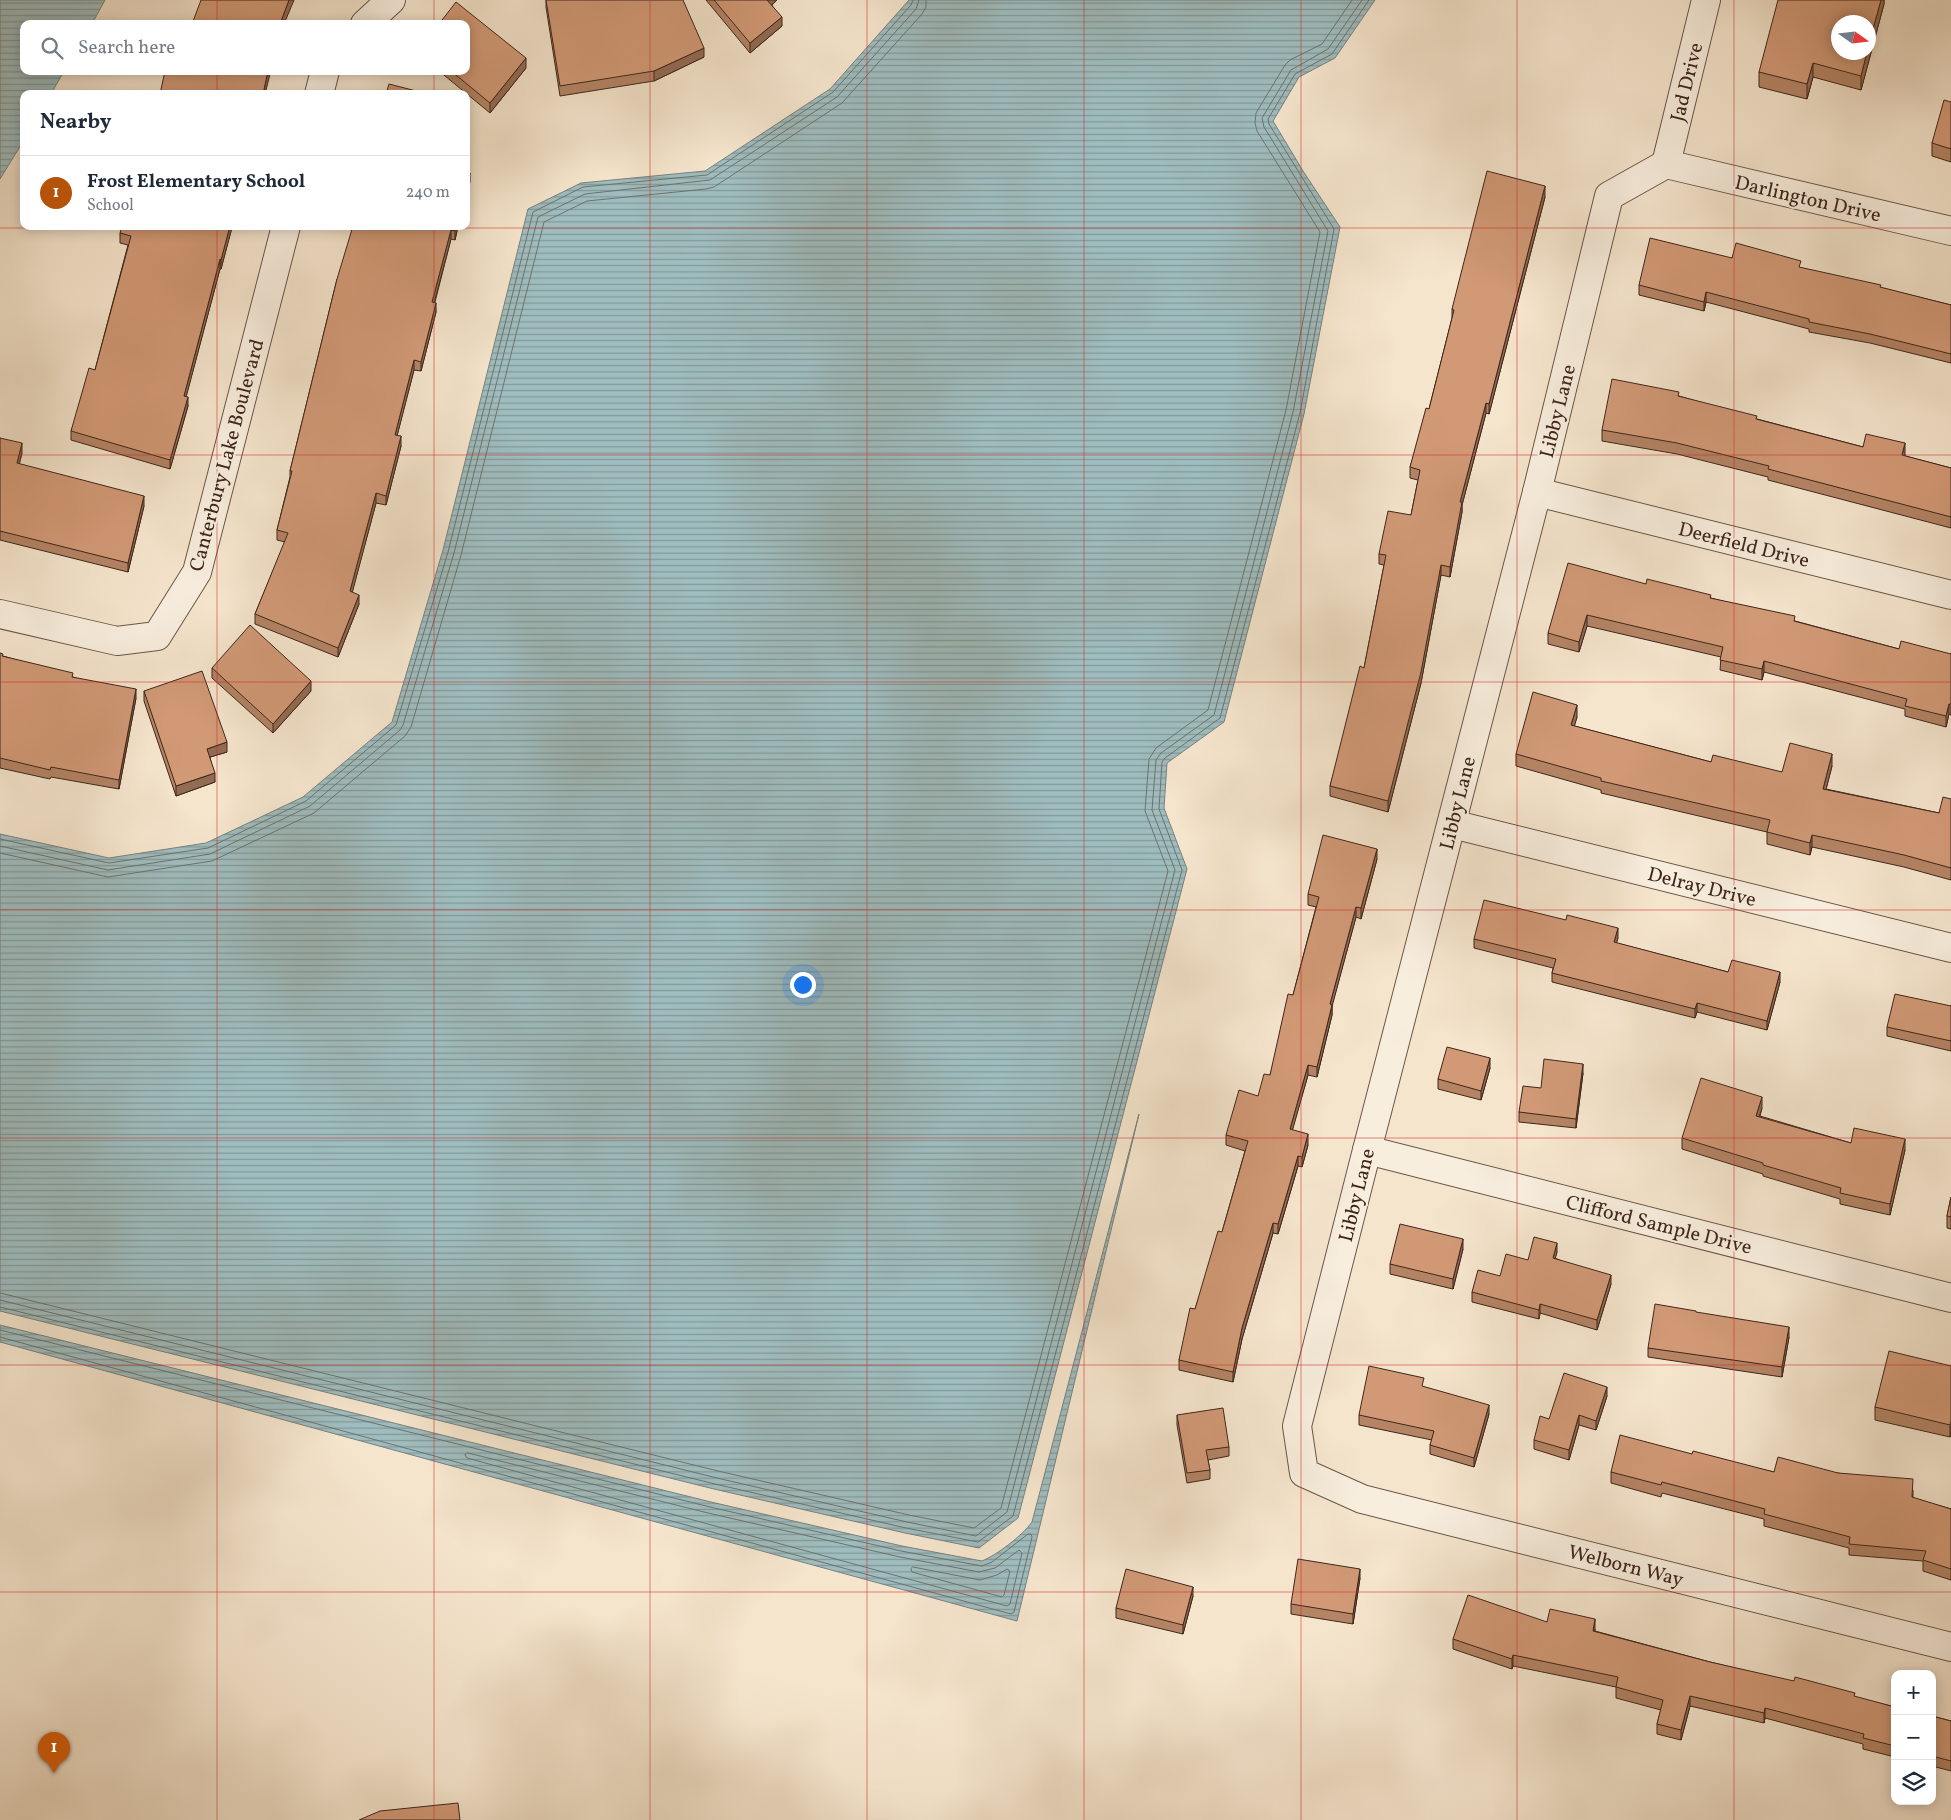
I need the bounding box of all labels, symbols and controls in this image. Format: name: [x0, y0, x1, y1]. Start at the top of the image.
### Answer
north arrow: [1831, 15, 1876, 60]
search box: [20, 20, 470, 75]
icon: search: [38, 34, 66, 62]
text: Search here: [78, 35, 175, 61]
street label: Jad Drive: [1665, 40, 1711, 125]
text: Nearby: [40, 108, 111, 137]
text: Frost Elementary School: [87, 169, 305, 195]
street label: Darlington Drive: [1732, 170, 1883, 230]
text: 1: [53, 182, 59, 204]
text: 240 m: [406, 182, 450, 204]
text: School: [87, 195, 134, 217]
street label: Canterbury Lake Boulevard: [183, 336, 272, 575]
street label: Libby Lane: [1534, 362, 1584, 461]
street label: Deerfield Drive: [1675, 516, 1812, 576]
street label: Libby Lane: [1434, 754, 1484, 853]
street label: Delray Drive: [1644, 861, 1759, 915]
your location: [790, 972, 816, 998]
street label: Libby Lane: [1333, 1146, 1383, 1245]
street label: Clifford Sample Drive: [1563, 1189, 1755, 1263]
street label: Welborn Way: [1565, 1539, 1686, 1595]
map controls: [1891, 1670, 1936, 1805]
button: +: [1891, 1670, 1936, 1715]
button: −: [1891, 1715, 1936, 1760]
pin: 1: [38, 1732, 70, 1773]
button: layers: [1891, 1760, 1936, 1805]

